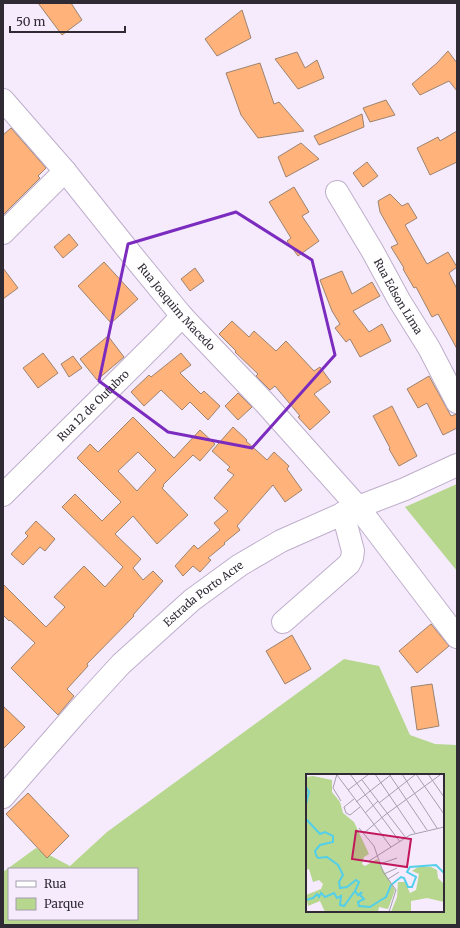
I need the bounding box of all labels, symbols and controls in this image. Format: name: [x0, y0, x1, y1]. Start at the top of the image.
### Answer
scale bar: [10, 8, 125, 34]
text: 50 m: [16, 14, 45, 29]
street label: Rua Edson Lima: [371, 256, 426, 337]
street label: Rua Joaquim Macedo: [135, 260, 218, 354]
street label: Rua 12 de Outubro: [54, 366, 132, 444]
street label: Estrada Porto Acre: [160, 558, 246, 630]
inset map: [306, 774, 444, 912]
legend: [8, 868, 138, 920]
text: Rua: [44, 876, 67, 891]
text: Parque: [44, 896, 84, 911]

